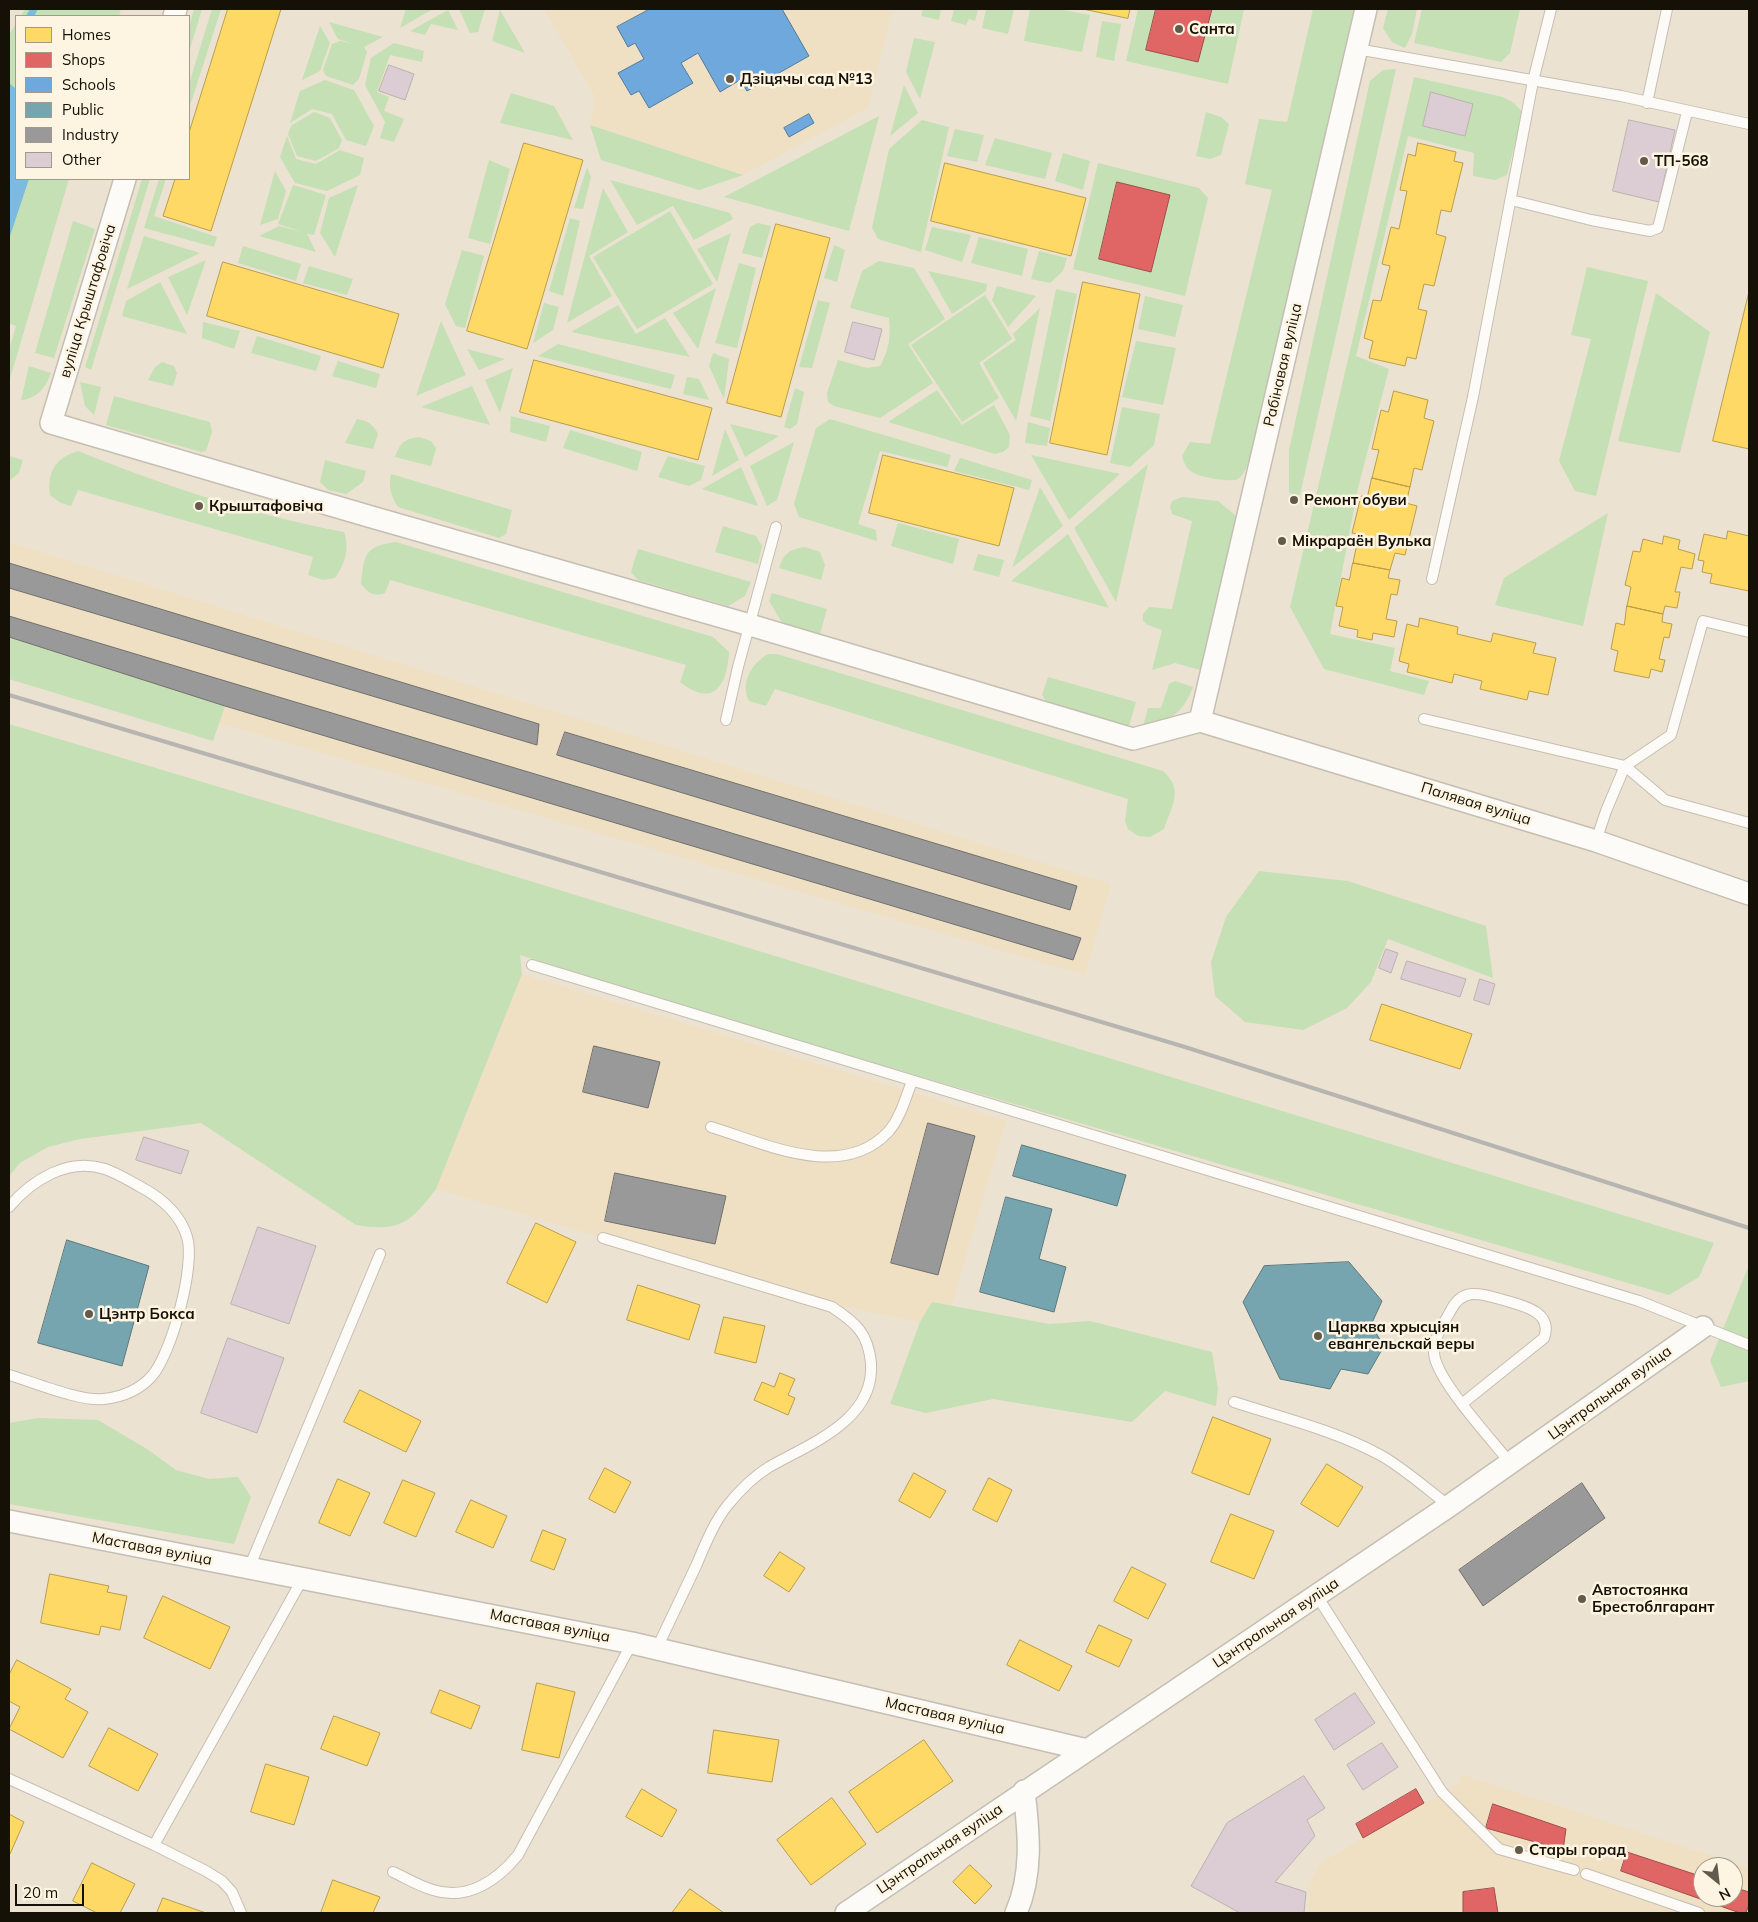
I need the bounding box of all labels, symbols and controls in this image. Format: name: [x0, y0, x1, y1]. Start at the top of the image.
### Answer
legend: [15, 15, 190, 180]
place label: Санта: [1189, 20, 1235, 38]
marker: Санта: [1173, 23, 1185, 35]
text: Homes: [62, 25, 111, 44]
text: Shops: [62, 50, 105, 69]
place label: Дзіцячы сад №13: [740, 70, 873, 88]
marker: Дзіцячы сад №13: [724, 73, 736, 85]
text: Schools: [62, 75, 116, 94]
text: Public: [62, 100, 104, 119]
text: Industry: [62, 125, 119, 144]
text: Other: [62, 150, 101, 169]
place label: ТП-568: [1654, 152, 1708, 170]
marker: ТП-568: [1638, 155, 1650, 167]
street label: вуліца Крыштафовіча: [56, 222, 120, 380]
street label: Рабінавая вуліца: [1260, 302, 1306, 428]
place label: Ремонт обуви: [1304, 491, 1407, 509]
marker: Ремонт обуви: [1288, 494, 1300, 506]
place label: Крыштафовіча: [209, 497, 323, 515]
marker: Крыштафовіча: [193, 500, 205, 512]
place label: Мікрараён Вулька: [1292, 532, 1431, 550]
marker: Мікрараён Вулька: [1276, 535, 1288, 547]
street label: Палявая вуліца: [1419, 779, 1533, 829]
place label: Цэнтр Бокса: [99, 1305, 195, 1323]
marker: Цэнтр Бокса: [83, 1308, 95, 1320]
place label: Царква хрысціян евангельскай веры: [1328, 1318, 1475, 1353]
marker: Царква хрысціян евангельскай веры: [1312, 1330, 1324, 1342]
street label: Цэнтральная вуліца: [1545, 1342, 1675, 1444]
street label: Маставая вуліца: [90, 1529, 214, 1569]
street label: Цэнтральная вуліца: [1210, 1574, 1342, 1672]
place label: Автостоянка Брестоблгарант: [1592, 1581, 1714, 1616]
marker: Автостоянка Брестоблгарант: [1576, 1593, 1588, 1605]
street label: Маставая вуліца: [488, 1606, 612, 1646]
street label: Маставая вуліца: [883, 1693, 1007, 1739]
street label: Цэнтральная вуліца: [874, 1800, 1006, 1898]
place label: Стары горад: [1529, 1841, 1626, 1859]
marker: Стары горад: [1513, 1844, 1525, 1856]
north arrow: [1693, 1857, 1743, 1907]
scale bar: [18, 1874, 86, 1906]
text: 20 m: [23, 1883, 58, 1902]
text: N: [1716, 1884, 1734, 1905]

